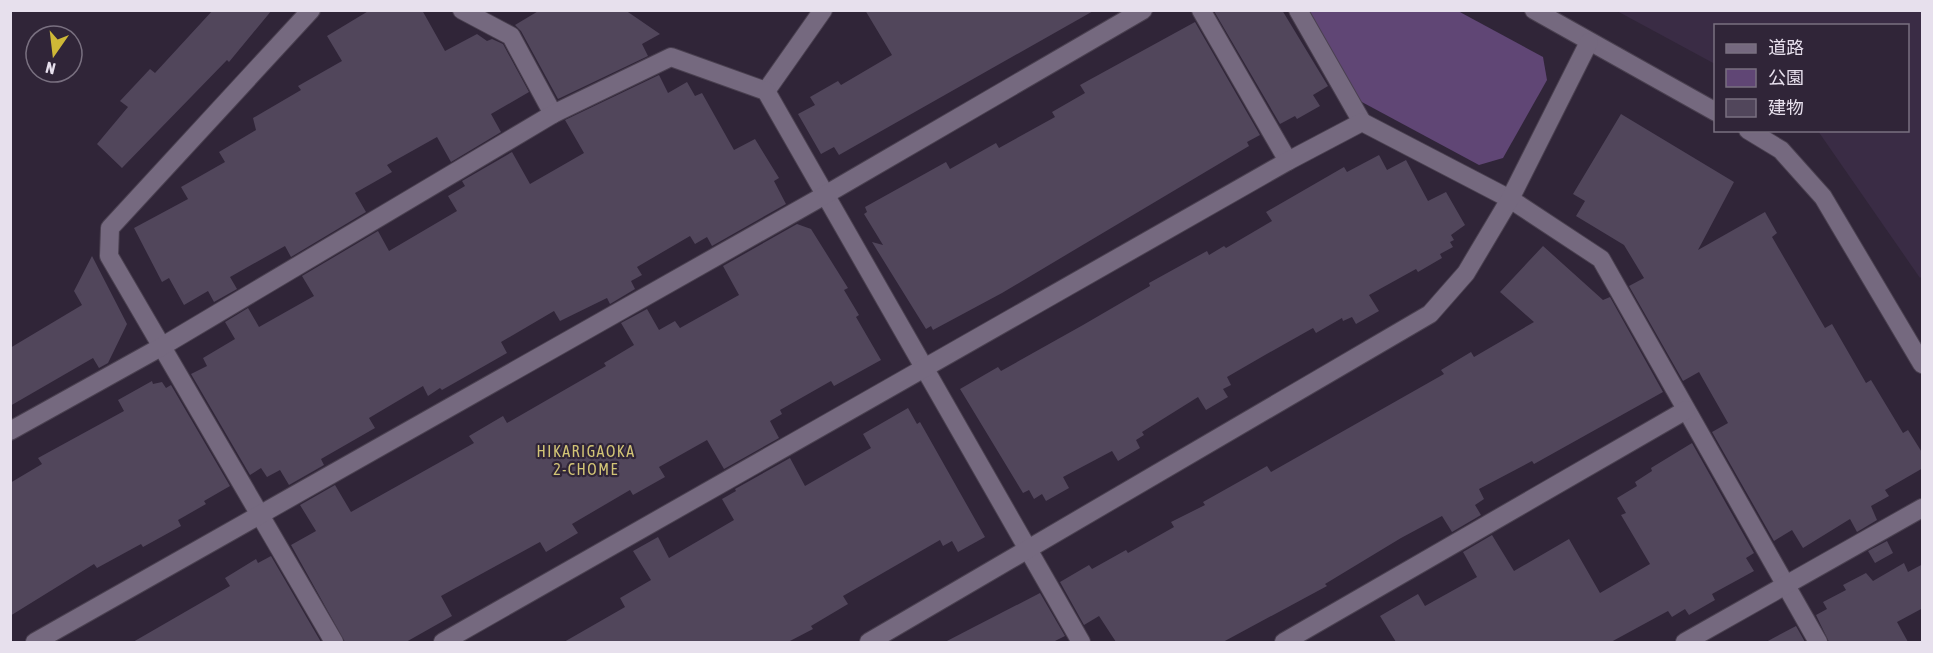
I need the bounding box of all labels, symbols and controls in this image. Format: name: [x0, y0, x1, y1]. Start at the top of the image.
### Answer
north arrow: [24, 24, 84, 84]
legend: [1714, 24, 1909, 132]
text: 道路: [1768, 37, 1804, 58]
text: N: [44, 59, 57, 78]
text: 公園: [1768, 67, 1804, 88]
text: 建物: [1768, 97, 1804, 118]
district label: HIKARIGAOKA 2-CHOME: [537, 442, 635, 478]

